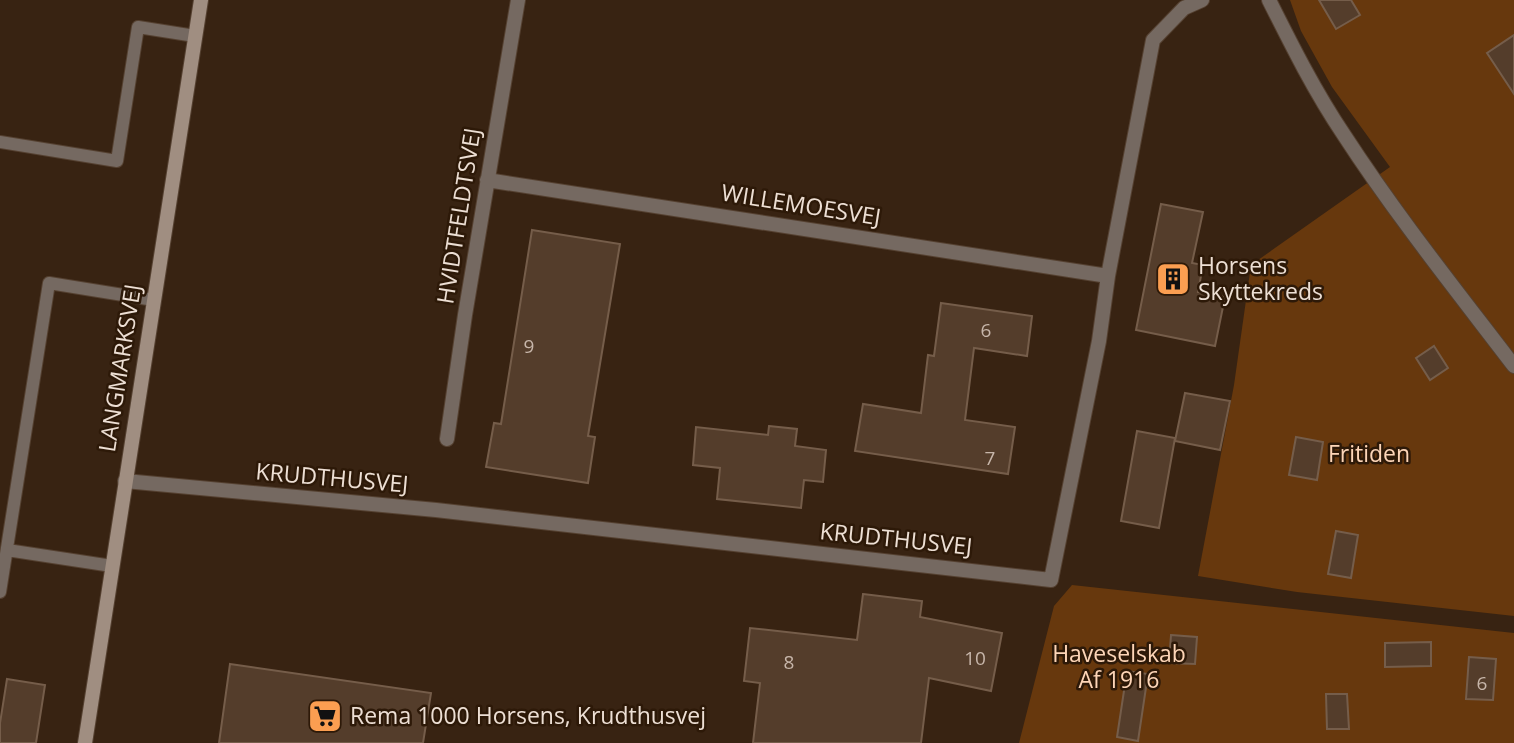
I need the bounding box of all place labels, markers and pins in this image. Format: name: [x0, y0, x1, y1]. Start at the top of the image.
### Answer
place label: Horsens Skyttekreds: [1198, 249, 1323, 307]
building icon: Horsens Skyttekreds: [1154, 260, 1192, 298]
supermarket icon: Rema 1000 Horsens, Krudthusvej: [306, 697, 344, 735]
place label: Rema 1000 Horsens, Krudthusvej: [350, 699, 706, 731]

